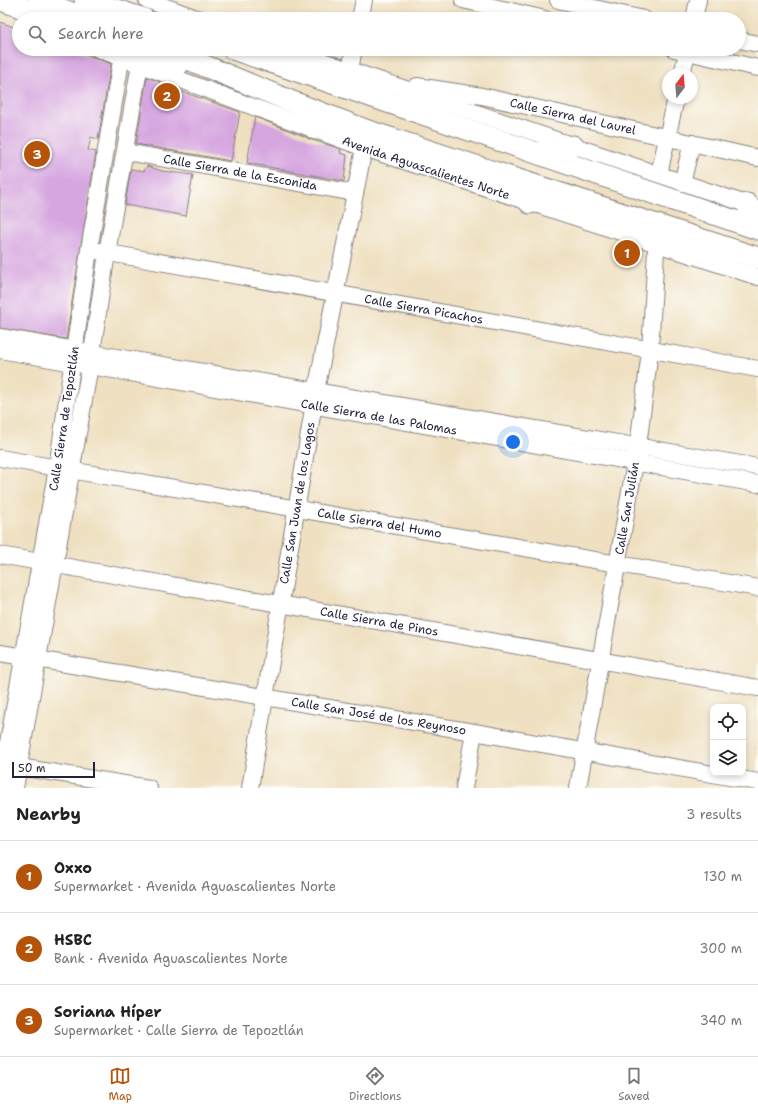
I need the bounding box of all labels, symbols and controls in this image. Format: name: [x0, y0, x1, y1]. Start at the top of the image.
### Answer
search box: [12, 12, 746, 56]
icon: search: [26, 23, 48, 45]
text: Search here: [58, 24, 144, 44]
north arrow: [662, 68, 698, 104]
pin: 2: [154, 81, 180, 111]
street label: Calle Sierra del Laurel: [508, 95, 638, 138]
street label: Avenida Aguascalientes Norte: [340, 133, 512, 203]
pin: 3: [24, 139, 50, 169]
street label: Calle Sierra de la Esconida: [162, 151, 319, 194]
pin: 1: [614, 238, 640, 268]
street label: Calle Sierra Picachos: [363, 291, 485, 328]
street label: Calle Sierra de Tepoztlán: [45, 345, 83, 492]
street label: Calle Sierra de las Palomas: [300, 395, 459, 439]
street label: Calle San Juan de los Lagos: [276, 421, 319, 585]
your location: [503, 432, 523, 452]
street label: Calle San Julián: [611, 461, 643, 556]
street label: Calle Sierra del Humo: [316, 505, 443, 542]
street label: Calle Sierra de Pinos: [319, 603, 440, 640]
street label: Calle San José de los Reynoso: [290, 694, 467, 739]
map controls: [710, 704, 746, 776]
button: locate: [710, 704, 746, 740]
button: layers: [710, 740, 746, 776]
scale bar: [12, 760, 95, 779]
text: 50 m: [18, 761, 46, 776]
text: Nearby: [16, 803, 81, 825]
text: 3 results: [686, 806, 742, 823]
text: Oxxo: [54, 858, 92, 878]
text: 1: [26, 868, 32, 885]
text: 130 m: [704, 868, 742, 885]
text: Supermarket · Avenida Aguascalientes Norte: [54, 878, 336, 895]
text: HSBC: [54, 930, 92, 950]
text: 2: [24, 940, 34, 957]
text: 300 m: [699, 940, 742, 957]
text: Bank · Avenida Aguascalientes Norte: [54, 950, 288, 967]
text: Soriana Híper: [54, 1002, 162, 1022]
text: 3: [24, 1012, 34, 1029]
text: 340 m: [700, 1012, 742, 1029]
text: Supermarket · Calle Sierra de Tepoztlán: [54, 1022, 304, 1039]
tab: Map: [108, 1065, 132, 1104]
tab: Directions: [349, 1065, 401, 1104]
tab: Saved: [618, 1065, 650, 1104]

